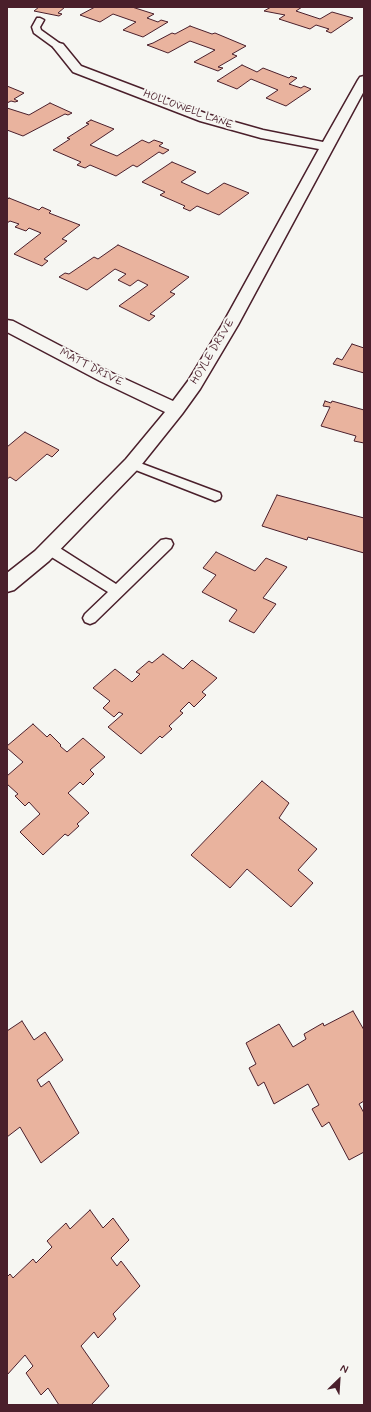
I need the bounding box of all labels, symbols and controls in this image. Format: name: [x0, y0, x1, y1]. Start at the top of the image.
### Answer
street label: HOLLOWELL LANE: [141, 88, 235, 132]
street label: HOYLE DRIVE: [188, 317, 238, 387]
street label: MATT DRIVE: [57, 346, 125, 390]
north arrow: [319, 1360, 359, 1400]
text: N: [338, 1361, 350, 1377]

